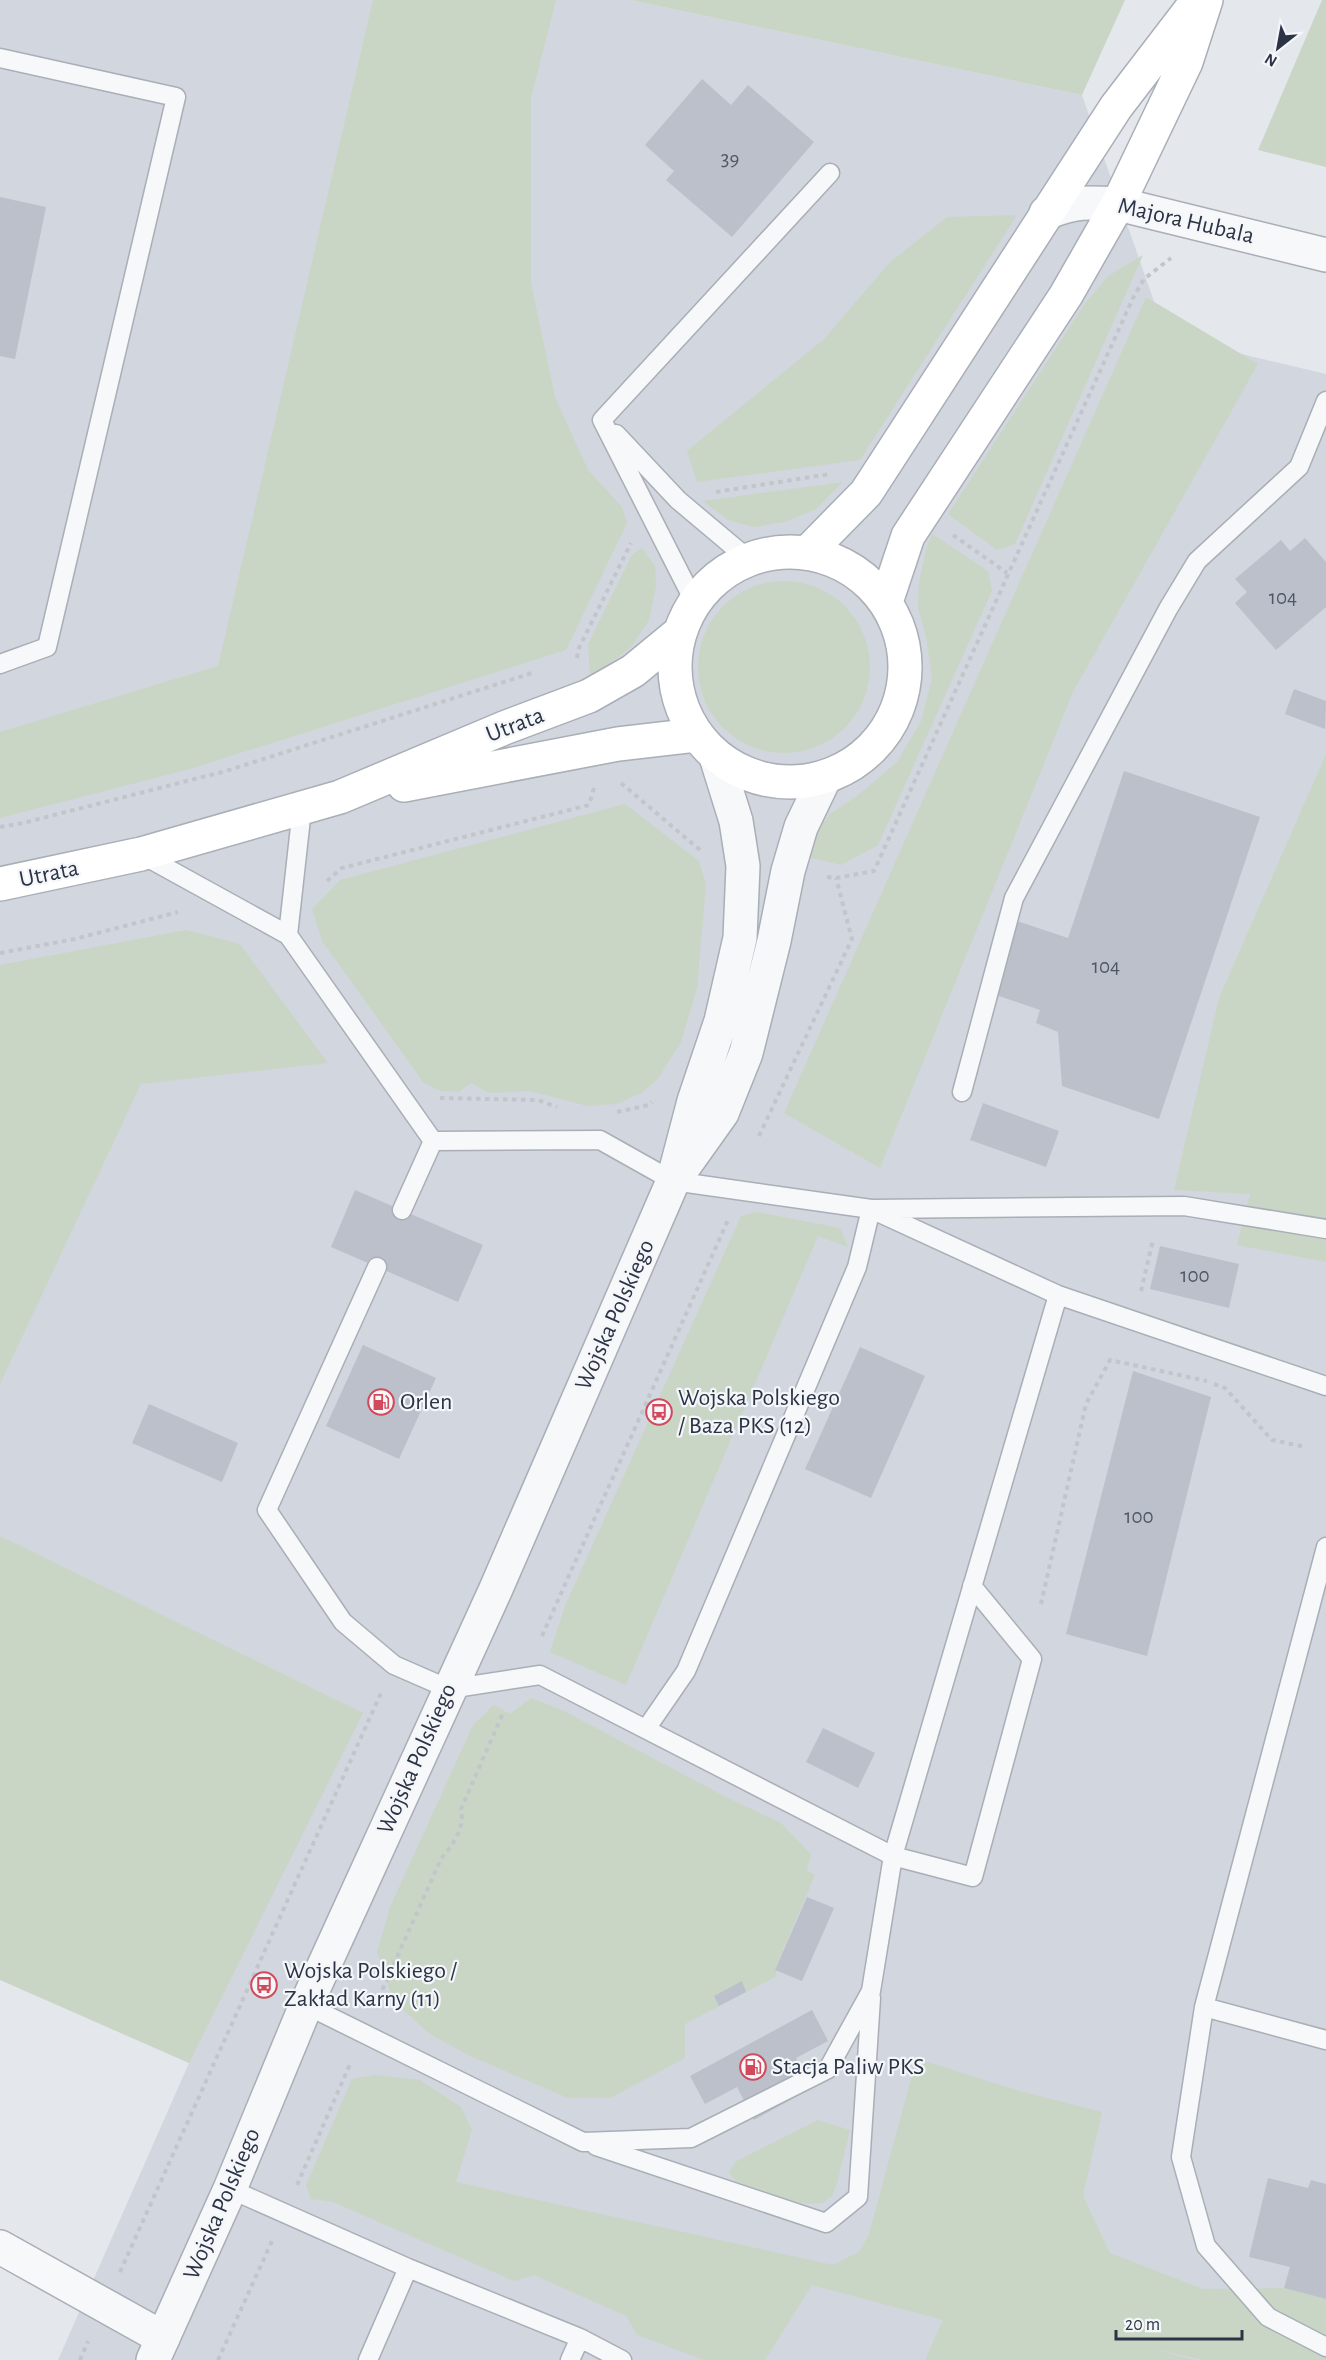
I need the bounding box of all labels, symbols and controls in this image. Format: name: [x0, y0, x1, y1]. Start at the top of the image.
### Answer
north arrow: [1248, 18, 1308, 78]
text: N: [1262, 50, 1280, 70]
house number: 39: [721, 148, 739, 169]
street label: Majora Hubala: [1116, 194, 1256, 248]
house number: 104: [1269, 587, 1297, 608]
street label: Utrata: [483, 703, 547, 747]
street label: Utrata: [17, 856, 81, 892]
house number: 104: [1092, 956, 1120, 977]
street label: Wojska Polskiego: [571, 1236, 659, 1394]
house number: 100: [1180, 1265, 1210, 1286]
place label: Wojska Polskiego / Baza PKS (12): [678, 1386, 840, 1438]
fuel station icon: Orlen: [366, 1387, 396, 1417]
place label: Orlen: [400, 1390, 452, 1414]
bus stop icon: Wojska Polskiego / Baza PKS (12): [644, 1397, 674, 1427]
house number: 100: [1124, 1506, 1154, 1527]
street label: Wojska Polskiego: [373, 1680, 461, 1838]
place label: Wojska Polskiego / Zakład Karny (11): [284, 1959, 457, 2011]
bus stop icon: Wojska Polskiego / Zakład Karny (11): [249, 1970, 279, 2000]
fuel station icon: Stacja Paliw PKS: [738, 2052, 768, 2082]
place label: Stacja Paliw PKS: [772, 2055, 924, 2079]
street label: Wojska Polskiego: [179, 2125, 265, 2283]
scale bar: [1116, 2303, 1242, 2341]
text: 20 m: [1125, 2316, 1160, 2334]

